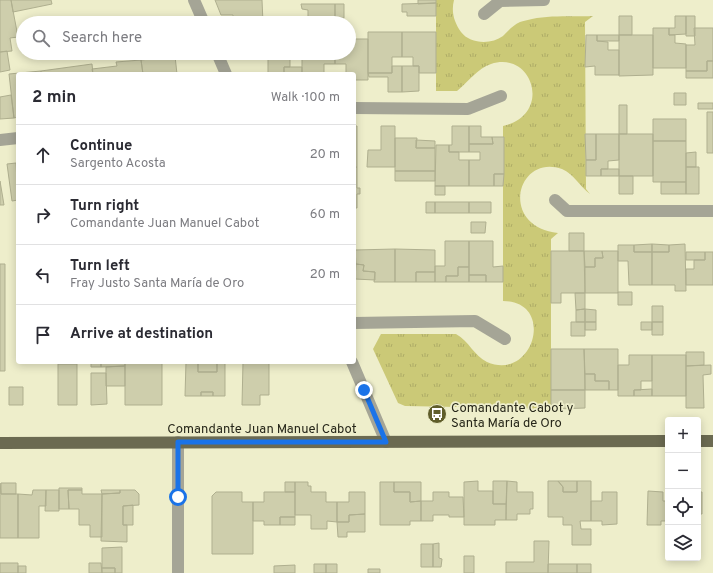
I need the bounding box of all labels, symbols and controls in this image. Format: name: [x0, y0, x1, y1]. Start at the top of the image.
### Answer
search box: [16, 16, 356, 60]
icon: search: [30, 27, 52, 49]
text: Search here: [62, 29, 142, 48]
text: 2 min: [32, 87, 76, 109]
text: Walk · 100 m: [271, 90, 340, 106]
text: Continue: [70, 137, 132, 156]
icon: ahead: [32, 144, 54, 166]
text: 20 m: [310, 147, 340, 163]
text: Sargento Acosta: [70, 156, 166, 172]
text: Turn right: [70, 197, 139, 216]
icon: right: [32, 204, 54, 226]
text: 60 m: [310, 207, 340, 223]
text: Comandante Juan Manuel Cabot: [70, 216, 259, 232]
text: Turn left: [70, 257, 130, 276]
icon: left: [32, 264, 54, 286]
text: 20 m: [310, 267, 340, 283]
text: Fray Justo Santa María de Oro: [70, 276, 244, 292]
icon: arrive: [32, 324, 54, 346]
text: Arrive at destination: [70, 325, 213, 344]
route end: [355, 381, 373, 399]
place label: Comandante Cabot y Santa María de Oro: [451, 401, 573, 432]
bus stop icon: Comandante Cabot y Santa María de Oro: [426, 403, 448, 425]
map controls: [665, 417, 701, 561]
button: +: [665, 417, 701, 453]
street label: Comandante Juan Manuel Cabot: [167, 422, 357, 438]
button: −: [665, 453, 701, 489]
route start: [169, 488, 187, 506]
button: locate: [665, 489, 701, 525]
button: layers: [665, 525, 701, 561]

